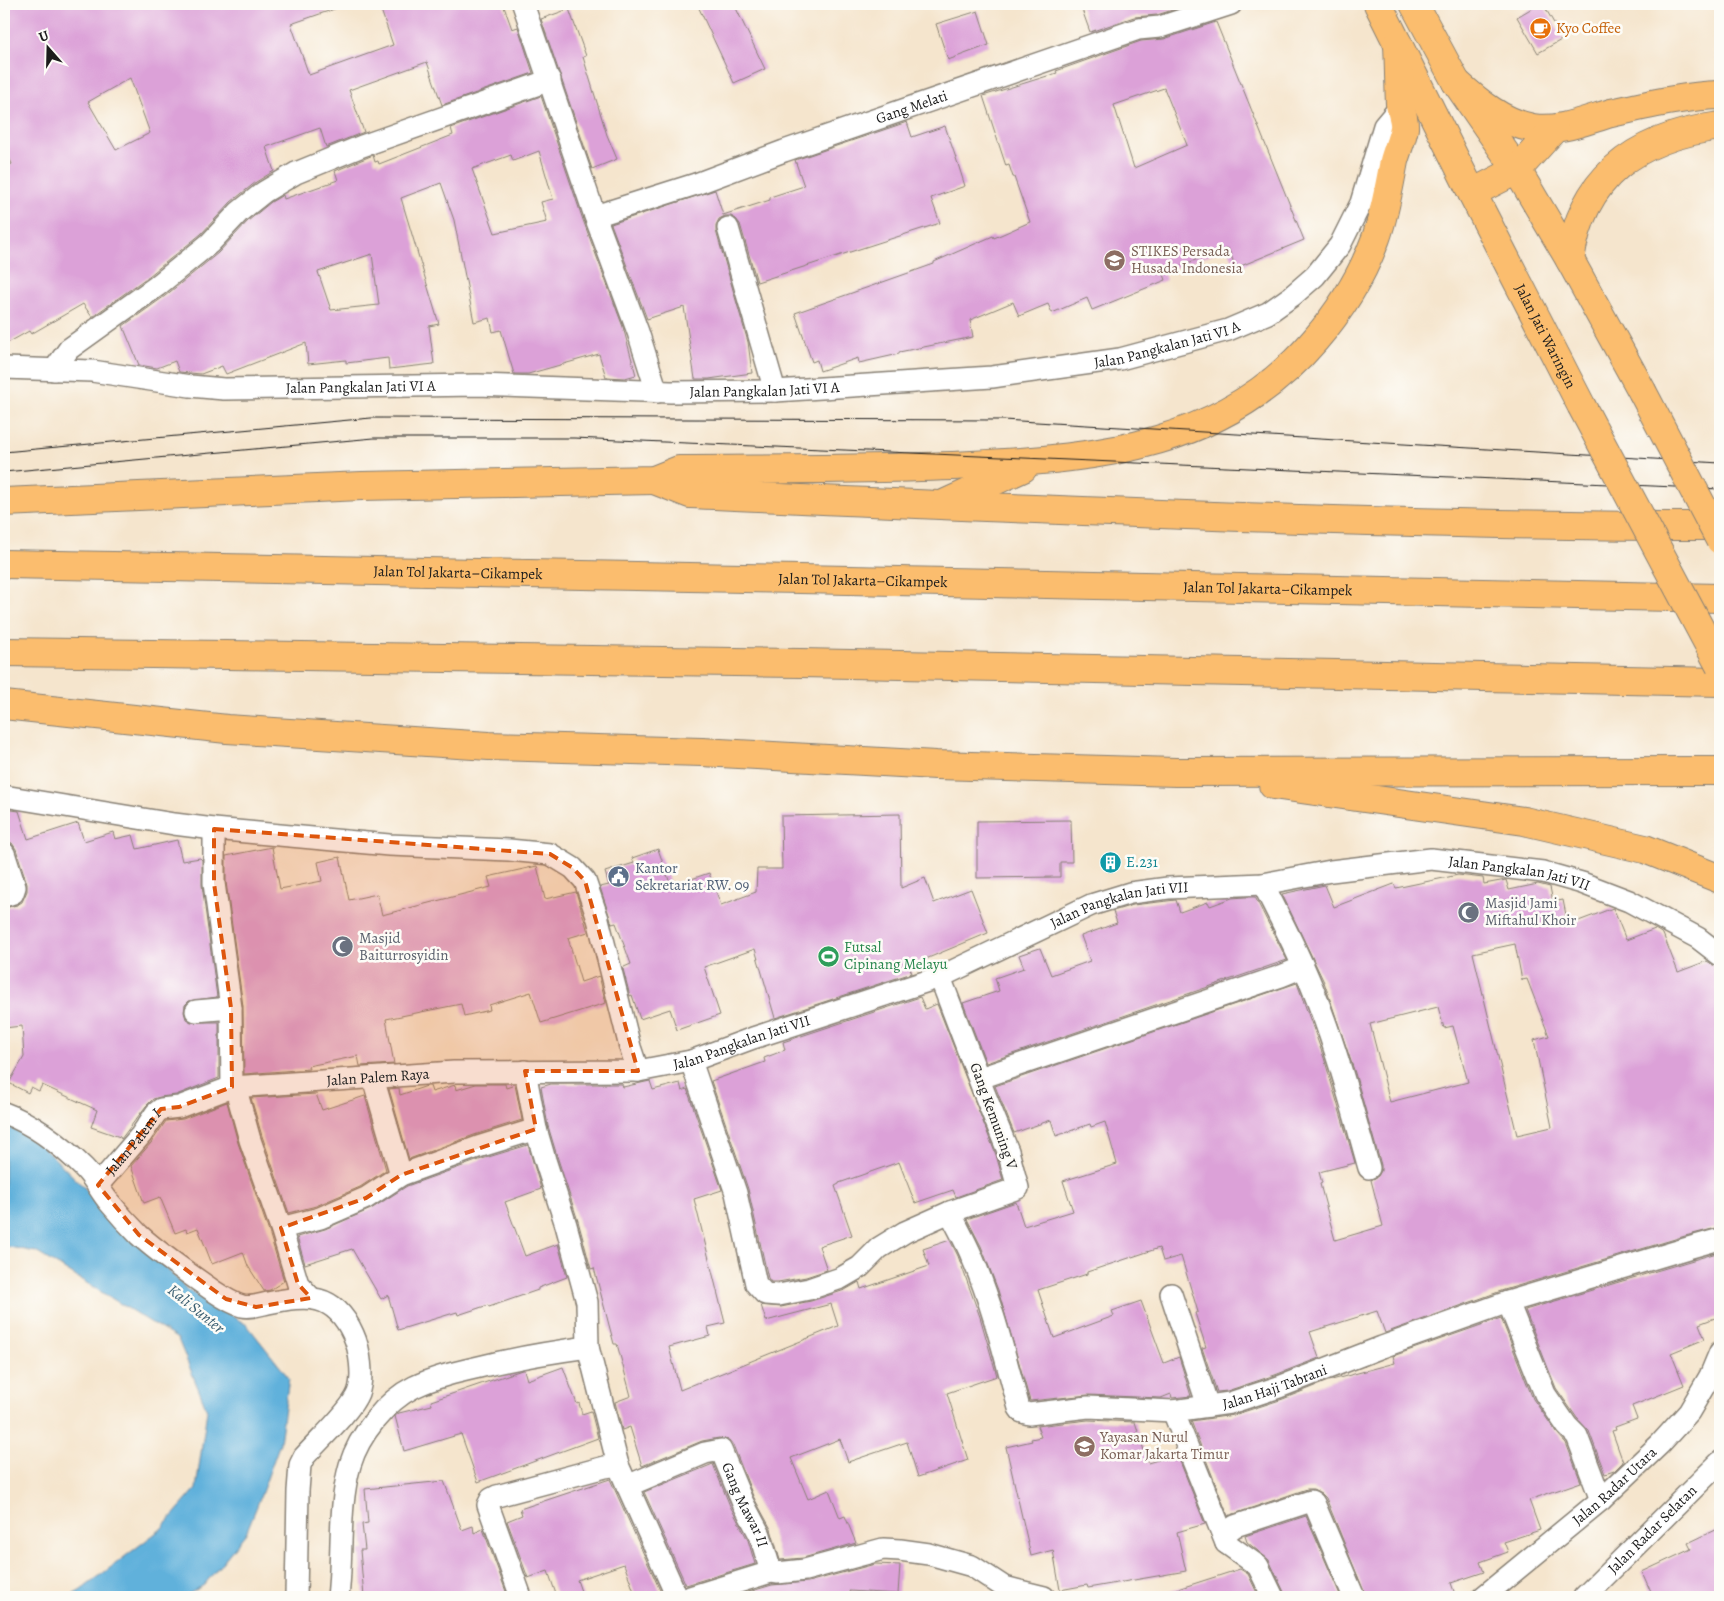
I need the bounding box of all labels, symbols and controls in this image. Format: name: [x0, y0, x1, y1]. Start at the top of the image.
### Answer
cafe icon: Kyo Coffee: [1528, 16, 1552, 40]
place label: Kyo Coffee: [1556, 18, 1621, 38]
north arrow: [22, 22, 72, 72]
text: U: [36, 26, 51, 47]
street label: Gang Melati: [873, 85, 950, 129]
place label: STIKES Persada Husada Indonesia: [1131, 241, 1243, 278]
school or university icon: STIKES Persada Husada Indonesia: [1103, 248, 1127, 272]
street label: Jalan Jati Waringin: [1510, 280, 1581, 392]
street label: Jalan Pangkalan Jati VI A: [1093, 316, 1243, 373]
street label: Jalan Pangkalan Jati VI A: [285, 376, 436, 398]
street label: Jalan Pangkalan Jati VI A: [689, 377, 840, 402]
street label: Jalan Tol Jakarta–Cikampek: [373, 561, 543, 584]
street label: Jalan Tol Jakarta–Cikampek: [778, 569, 948, 592]
street label: Jalan Tol Jakarta–Cikampek: [1183, 577, 1353, 600]
building icon: E.231: [1098, 850, 1122, 874]
street label: Jalan Pangkalan Jati VII: [1447, 851, 1593, 895]
place label: E.231: [1126, 852, 1158, 872]
place label: Kantor Sekretariat RW. 09: [635, 858, 749, 895]
public building icon: Kantor Sekretariat RW. 09: [607, 865, 631, 889]
street label: Jalan Pangkalan Jati VII: [1047, 877, 1189, 933]
place label: Masjid Jami Miftahul Khoir: [1485, 893, 1576, 930]
mosque icon: Masjid Jami Miftahul Khoir: [1457, 900, 1481, 924]
place label: Masjid Baiturrosyidin: [359, 928, 449, 965]
mosque icon: Masjid Baiturrosyidin: [331, 935, 355, 959]
place label: Futsal Cipinang Melayu: [844, 937, 949, 974]
sports icon: Futsal Cipinang Melayu: [816, 944, 840, 968]
street label: Jalan Pangkalan Jati VII: [671, 1010, 813, 1074]
street label: Gang Kemuning V: [965, 1060, 1023, 1173]
street label: Jalan Palem Raya: [326, 1064, 430, 1091]
street label: Jalan Palem I: [101, 1103, 165, 1179]
water label: Kali Sunter: [163, 1279, 229, 1339]
street label: Jalan Haji Tabrani: [1221, 1359, 1330, 1414]
place label: Yayasan Nurul Komar Jakarta Timur: [1099, 1427, 1229, 1464]
school or university icon: Yayasan Nurul Komar Jakarta Timur: [1072, 1434, 1096, 1458]
street label: Jalan Radar Utara: [1568, 1442, 1661, 1530]
street label: Gang Mawar II: [717, 1459, 773, 1550]
street label: Jalan Radar Selatan: [1603, 1481, 1701, 1578]

